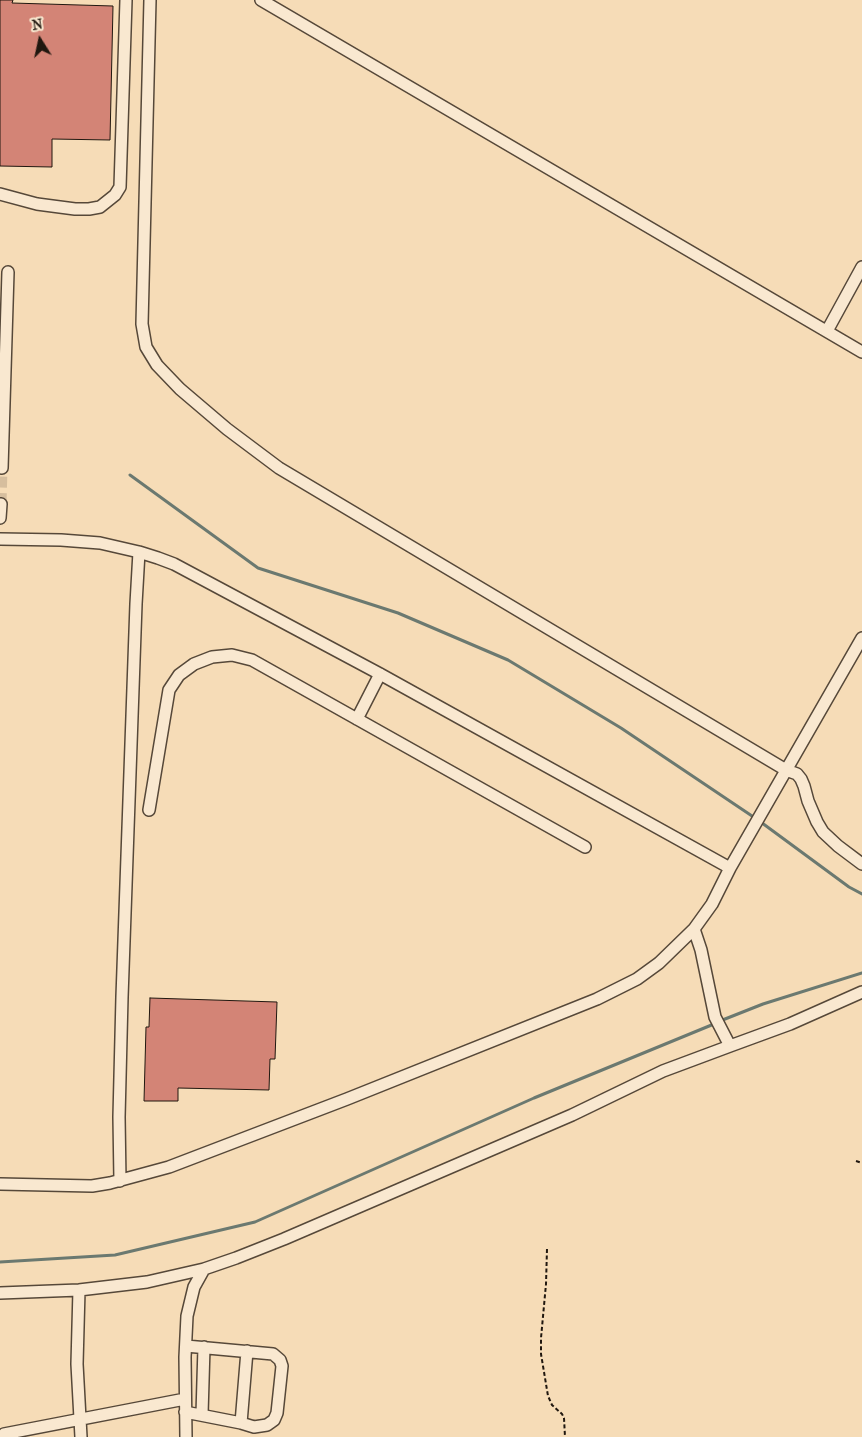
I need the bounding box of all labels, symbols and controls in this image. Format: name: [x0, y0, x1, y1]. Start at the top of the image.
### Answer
north arrow: [15, 15, 65, 65]
text: N: [31, 15, 44, 34]

